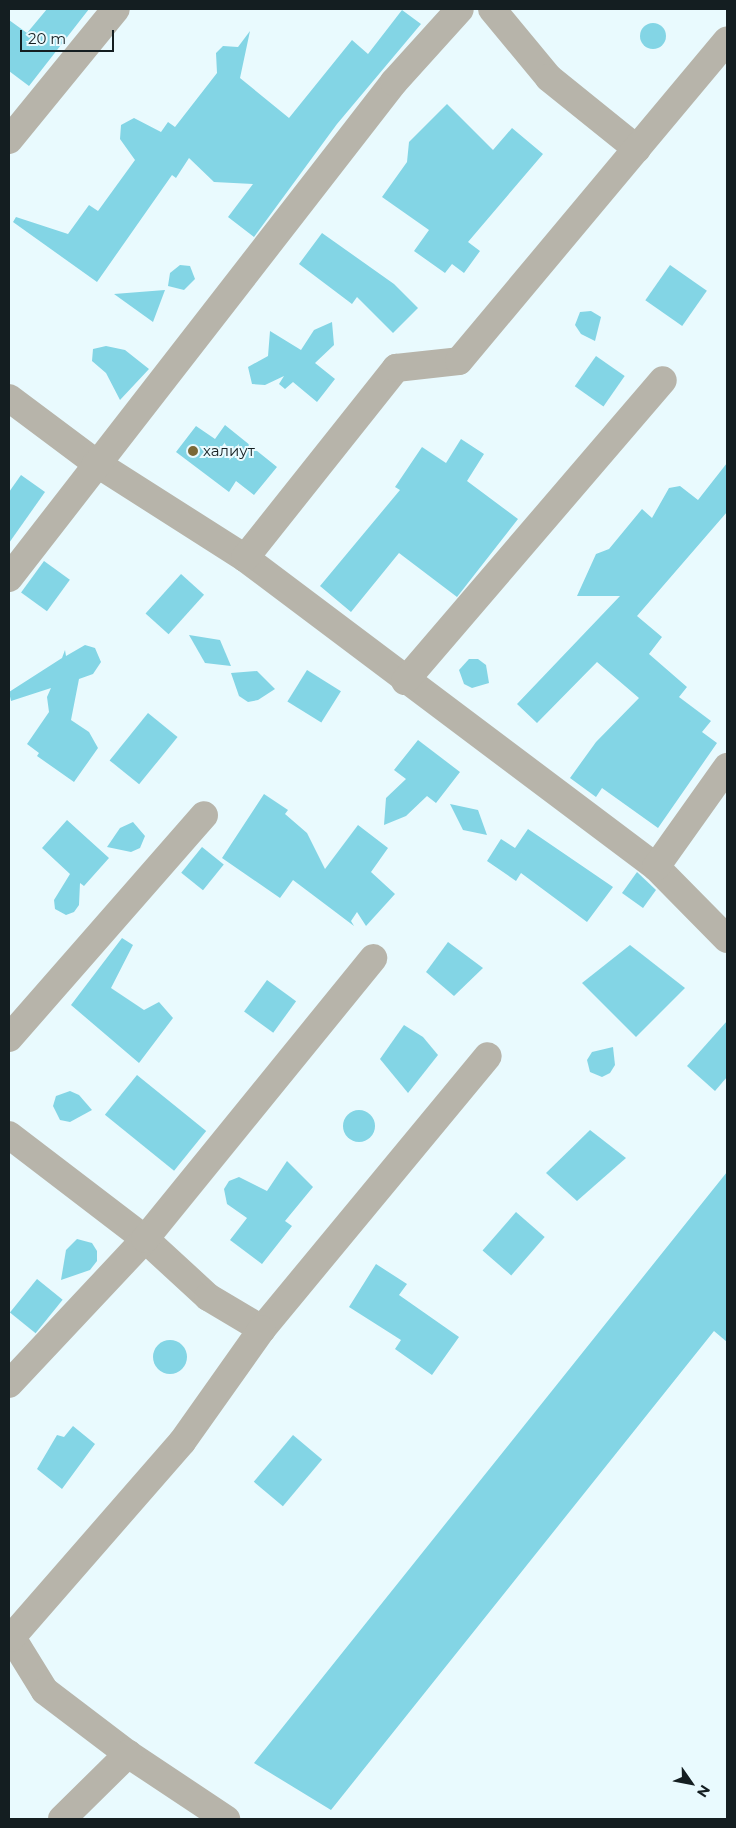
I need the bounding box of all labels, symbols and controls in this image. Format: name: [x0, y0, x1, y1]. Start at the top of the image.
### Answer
scale bar: [22, 20, 116, 52]
text: 20 m: [28, 29, 66, 48]
place label: халиут: [203, 442, 255, 460]
marker: халиут: [187, 445, 199, 457]
north arrow: [666, 1758, 716, 1808]
text: N: [693, 1782, 714, 1801]

